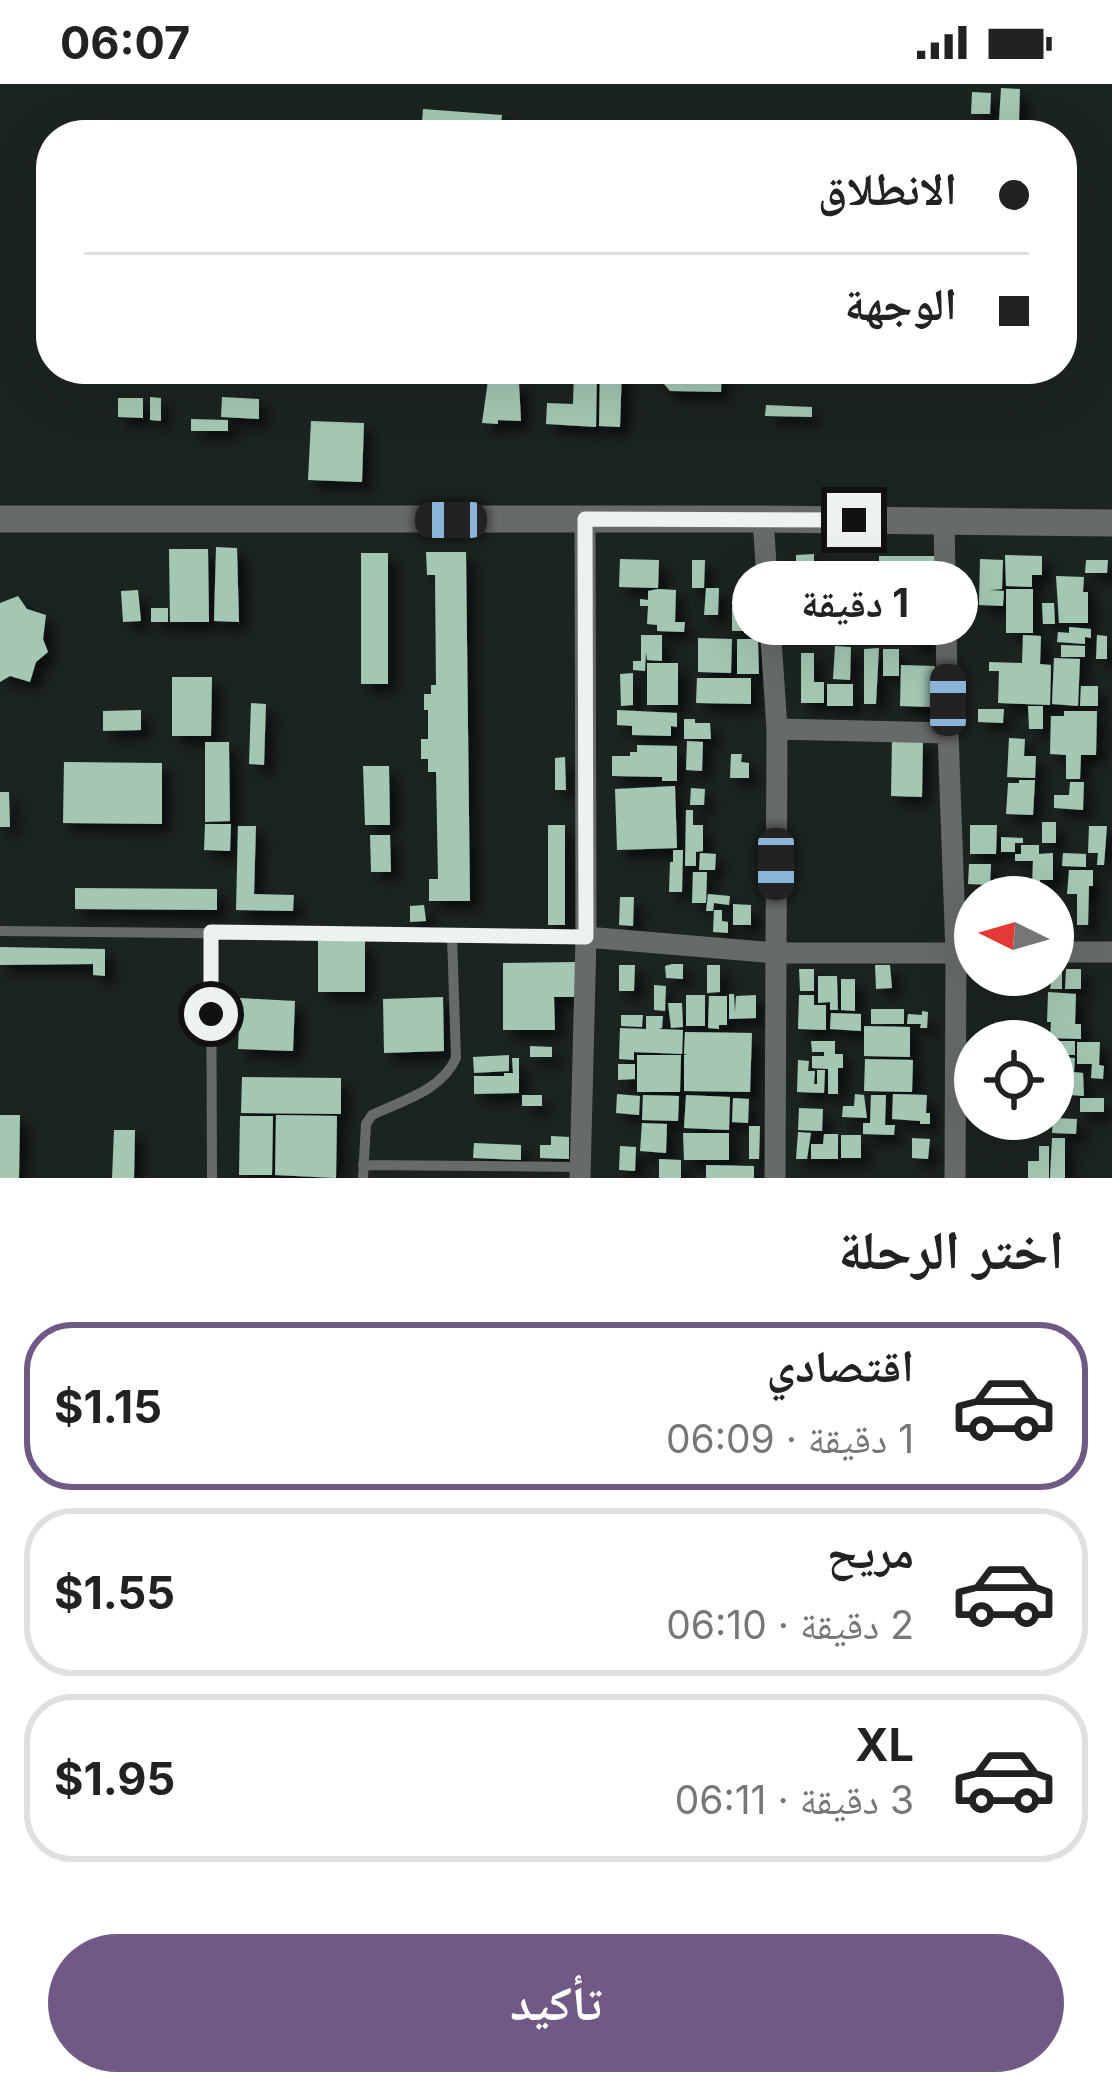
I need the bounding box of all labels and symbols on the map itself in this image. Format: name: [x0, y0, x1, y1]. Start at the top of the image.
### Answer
route end: [827, 493, 881, 547]
car: [415, 502, 487, 538]
callout: 1 دقيقة: [731, 562, 977, 646]
car: [930, 664, 966, 736]
car: [758, 828, 794, 900]
north arrow: [954, 876, 1074, 996]
route start: [184, 987, 238, 1041]

